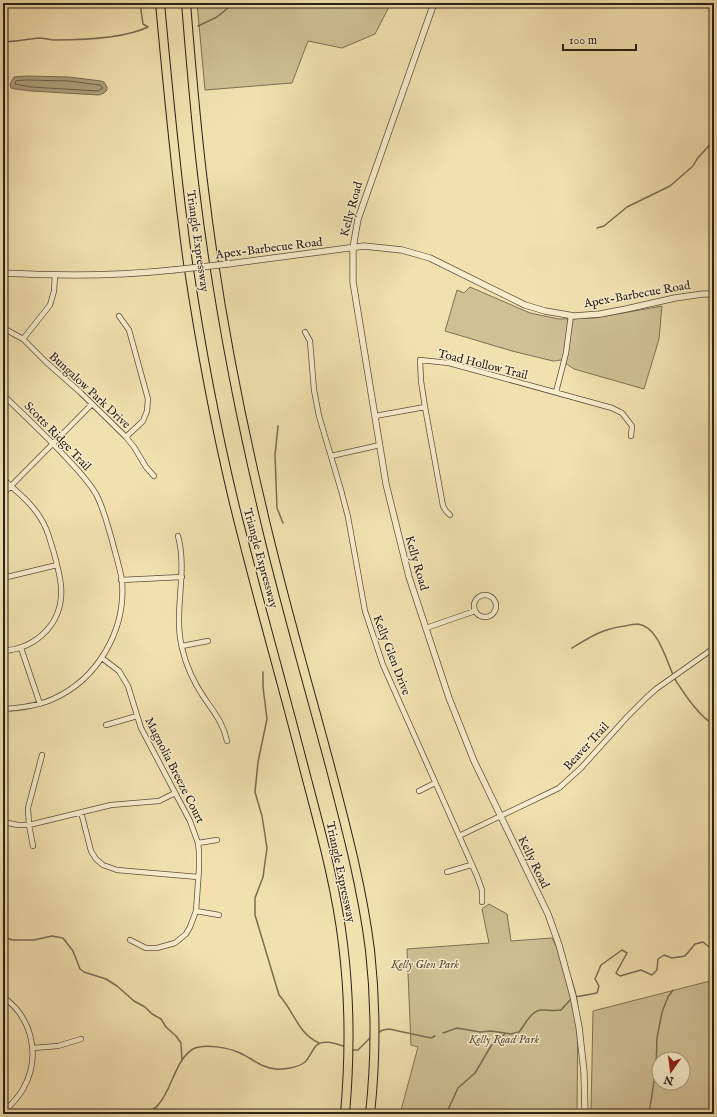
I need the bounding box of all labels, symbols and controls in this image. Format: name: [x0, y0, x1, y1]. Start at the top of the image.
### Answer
scale bar: [563, 26, 636, 52]
text: 100 m: [569, 33, 597, 48]
street label: Kelly Road: [337, 179, 366, 238]
street label: Triangle Expressway: [182, 189, 212, 293]
street label: Apex-Barbecue Road: [214, 234, 324, 264]
street label: Apex-Barbecue Road: [582, 278, 692, 312]
street label: Toad Hollow Trail: [436, 346, 530, 383]
street label: Bungalow Park Drive: [46, 349, 134, 432]
street label: Scotts Ridge Trail: [21, 399, 95, 474]
street label: Triangle Expressway: [239, 507, 281, 610]
street label: Kelly Road: [402, 534, 432, 593]
street label: Kelly Glen Drive: [369, 613, 414, 698]
street label: Magnolia Breeze Court: [141, 715, 208, 826]
street label: Beaver Trail: [560, 719, 613, 773]
street label: Triangle Expressway: [322, 820, 359, 924]
street label: Kelly Road: [514, 834, 553, 891]
park label: Kelly Glen Park: [390, 957, 459, 972]
park label: Kelly Road Park: [468, 1032, 539, 1047]
north arrow: [651, 1051, 691, 1091]
text: N: [662, 1072, 676, 1088]

